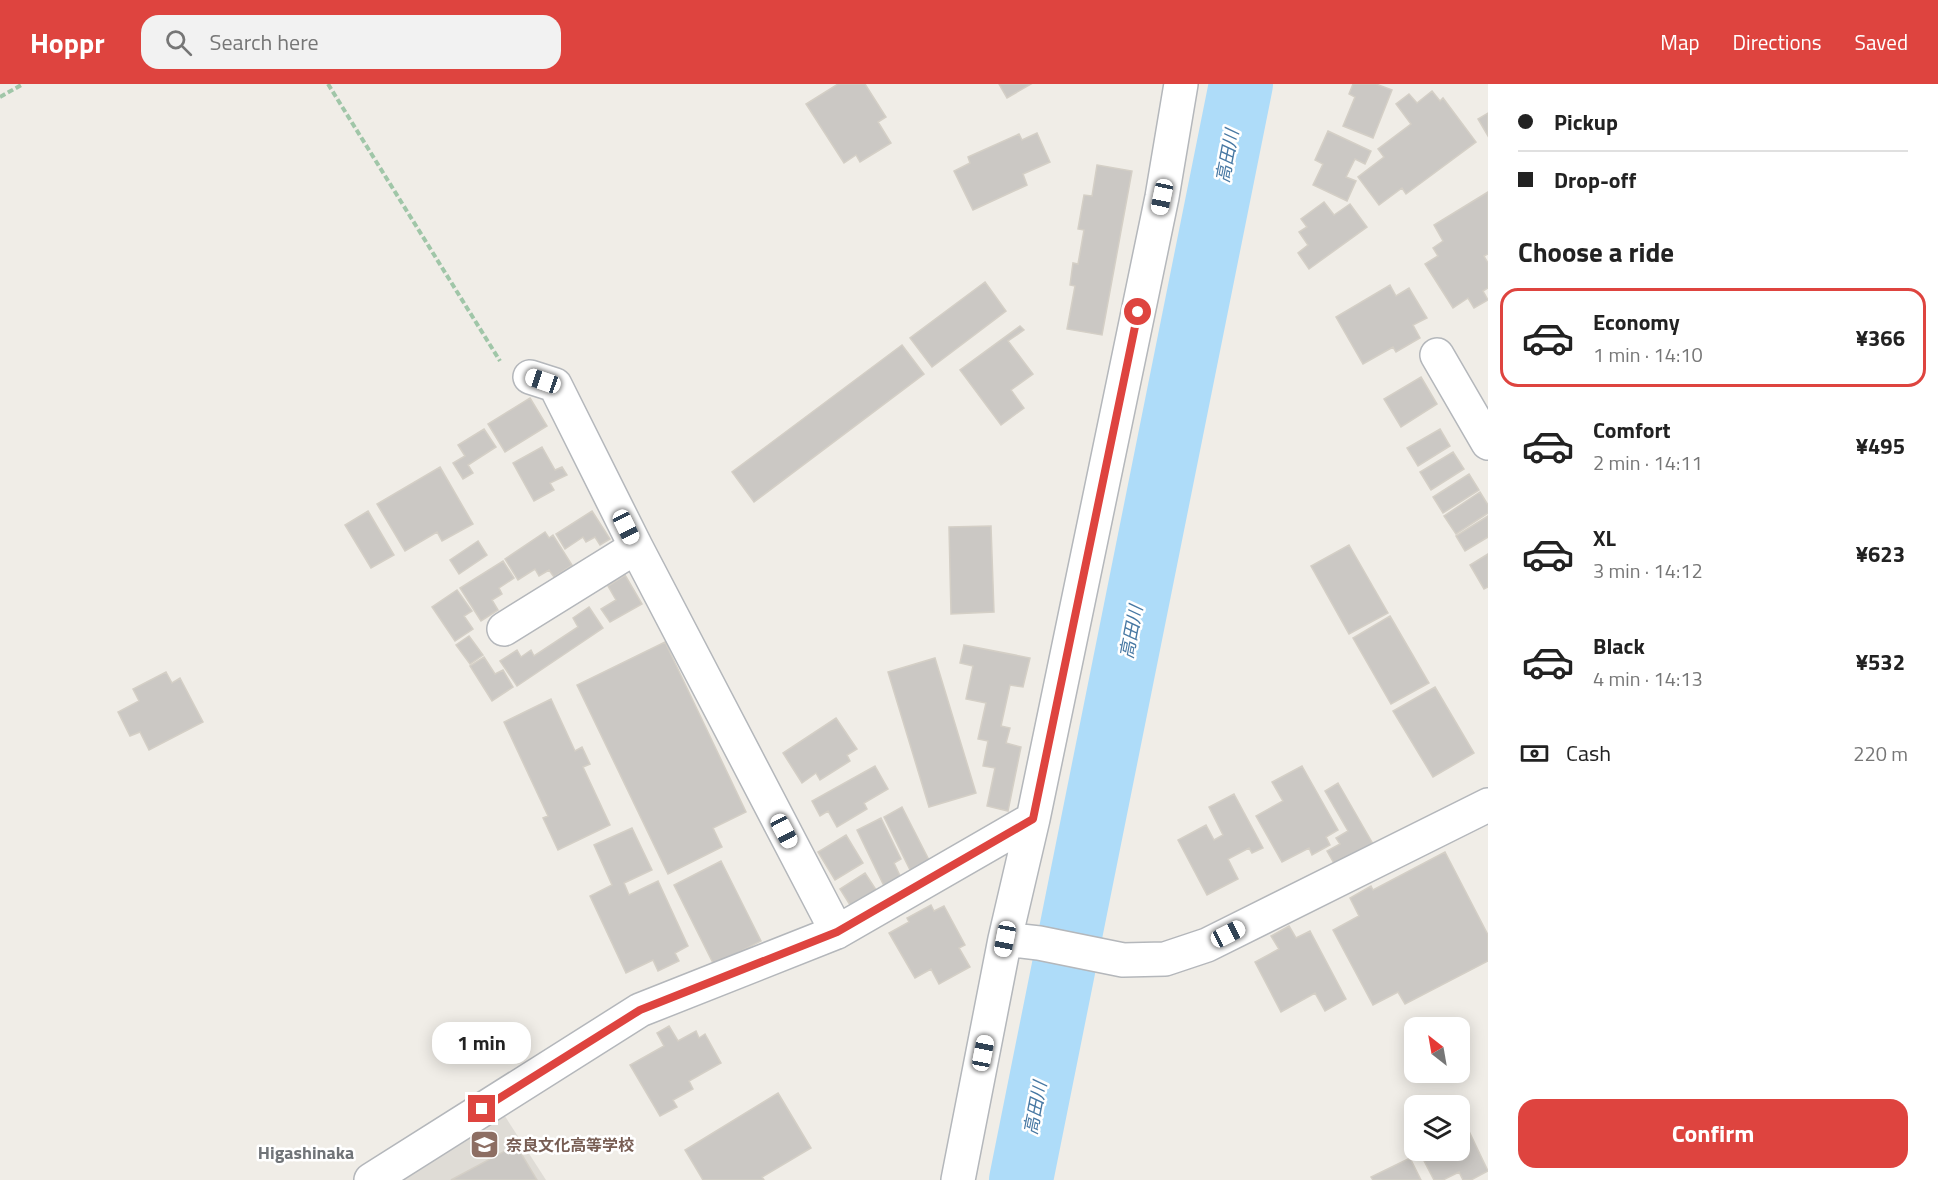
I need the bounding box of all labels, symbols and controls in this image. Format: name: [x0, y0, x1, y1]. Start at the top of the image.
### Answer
search box: [141, 15, 561, 69]
text: Hoppr: [30, 21, 105, 64]
text: Search here: [210, 25, 319, 59]
icon: search: [162, 26, 195, 59]
text: Map: [1660, 26, 1700, 58]
text: Directions: [1733, 26, 1822, 58]
text: Saved: [1855, 26, 1908, 58]
text: Pickup: [1554, 105, 1618, 139]
water label: 高田川: [1209, 125, 1246, 185]
text: Drop-off: [1554, 163, 1636, 197]
car: [1149, 178, 1175, 216]
text: Choose a ride: [1518, 231, 1674, 272]
route start: [1124, 298, 1151, 325]
text: Economy: [1593, 305, 1680, 339]
icon: car: [1521, 311, 1575, 365]
text: ¥366: [1856, 321, 1905, 355]
text: 1 min · 14:10: [1593, 339, 1703, 370]
car: [523, 367, 563, 395]
text: Comfort: [1593, 413, 1671, 447]
icon: car: [1521, 419, 1575, 473]
text: ¥495: [1856, 429, 1905, 463]
text: 2 min · 14:11: [1593, 447, 1703, 478]
car: [610, 507, 642, 547]
text: XL: [1593, 521, 1616, 555]
icon: car: [1521, 527, 1575, 581]
text: ¥623: [1856, 537, 1905, 571]
text: 3 min · 14:12: [1593, 555, 1703, 586]
water label: 高田川: [1113, 601, 1150, 661]
text: Black: [1593, 629, 1645, 663]
icon: car: [1521, 635, 1575, 689]
text: ¥532: [1856, 645, 1905, 679]
text: 4 min · 14:13: [1593, 663, 1703, 694]
text: Cash: [1566, 736, 1611, 770]
icon: cash: [1518, 737, 1551, 770]
text: 220 m: [1853, 738, 1908, 769]
car: [768, 811, 800, 851]
car: [1208, 918, 1248, 950]
car: [993, 920, 1017, 958]
north arrow: [1404, 1017, 1470, 1083]
map controls: [1404, 1017, 1470, 1161]
callout: 1 min: [432, 1022, 532, 1064]
text: 1 min: [457, 1027, 506, 1058]
car: [971, 1034, 995, 1072]
water label: 高田川: [1017, 1077, 1054, 1137]
route end: [468, 1095, 495, 1122]
button: layers: [1404, 1095, 1470, 1161]
button: Confirm: [1518, 1099, 1908, 1168]
school or university icon: 奈良文化高等学校: [469, 1129, 501, 1161]
place label: 奈良文化高等学校: [506, 1133, 634, 1157]
district label: Higashinaka: [258, 1139, 354, 1166]

